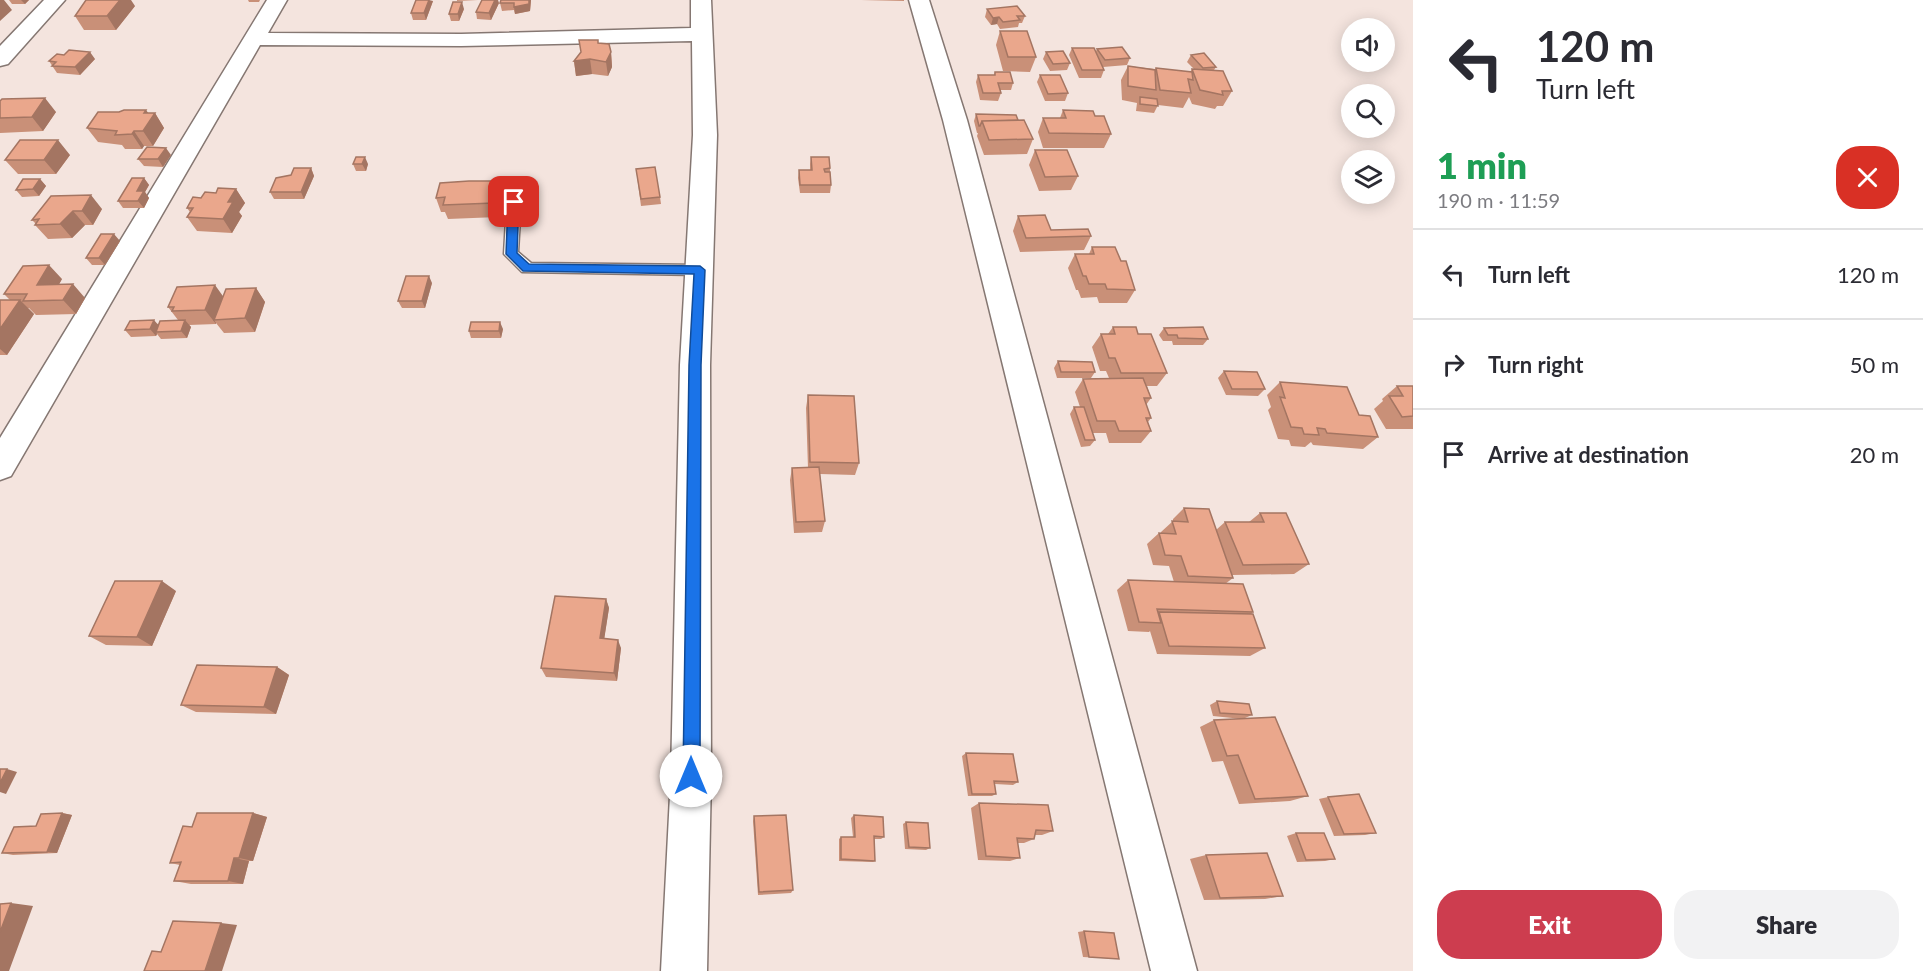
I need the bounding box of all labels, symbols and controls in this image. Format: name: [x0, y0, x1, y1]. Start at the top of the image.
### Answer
map controls: [1341, 18, 1395, 204]
button: sound: [1341, 18, 1395, 72]
text: 120 m: [1536, 21, 1654, 71]
icon: left: [1437, 24, 1515, 102]
text: Turn left: [1536, 72, 1635, 105]
button: search: [1341, 84, 1395, 138]
text: 1 min: [1437, 143, 1527, 187]
button: close: [1836, 146, 1899, 209]
button: layers: [1341, 150, 1395, 204]
pin: [488, 176, 539, 227]
icon: arrive: [497, 185, 530, 218]
text: 190 m · 11:59: [1437, 188, 1560, 212]
icon: left: [1437, 258, 1470, 291]
text: Turn left: [1488, 261, 1570, 288]
text: 120 m: [1837, 261, 1899, 288]
icon: right: [1437, 348, 1470, 381]
text: Turn right: [1488, 351, 1583, 378]
text: 50 m: [1850, 351, 1899, 378]
icon: arrive: [1437, 438, 1470, 471]
text: Arrive at destination: [1488, 441, 1689, 468]
text: 20 m: [1850, 441, 1899, 468]
position arrow: [659, 744, 723, 808]
button: Exit: [1437, 890, 1662, 959]
button: Share: [1674, 890, 1899, 959]

